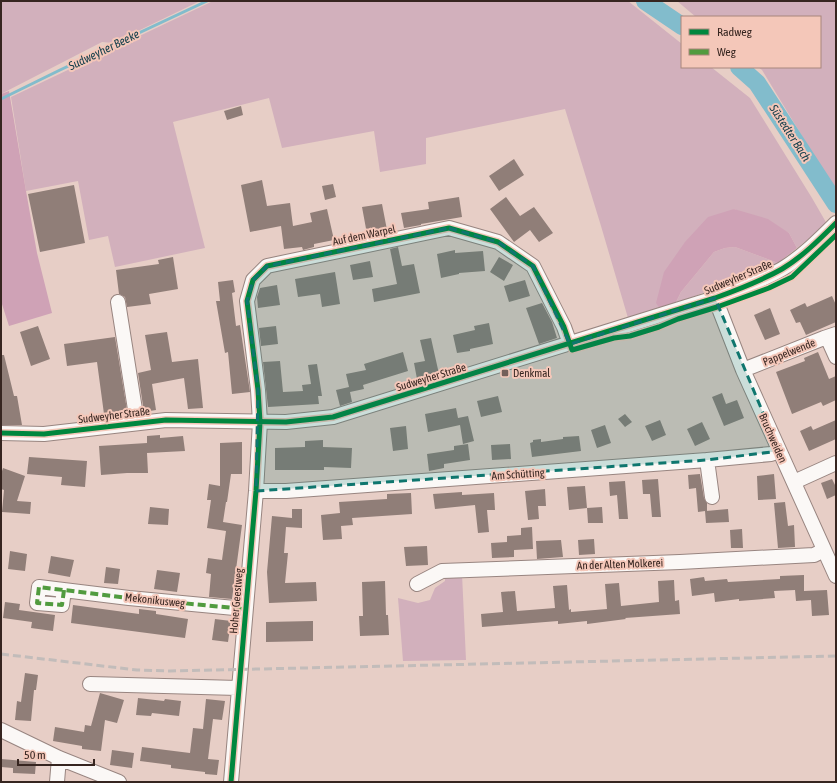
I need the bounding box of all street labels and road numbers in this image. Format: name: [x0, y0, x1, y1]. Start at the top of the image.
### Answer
street label: Auf dem Warpel: [331, 222, 397, 248]
street label: Sudweyher Straße: [702, 257, 774, 297]
street label: Pappelwende: [761, 336, 817, 368]
street label: Sudweyher Straße: [395, 361, 467, 393]
street label: Sudweyher Straße: [77, 405, 151, 425]
street label: Bruchweiden: [757, 411, 789, 465]
street label: Am Schütting: [491, 466, 545, 482]
street label: An der Alten Molkerei: [577, 556, 663, 572]
street label: Hoher Geestweg: [227, 568, 245, 634]
street label: Mekonikusweg: [124, 591, 186, 609]

